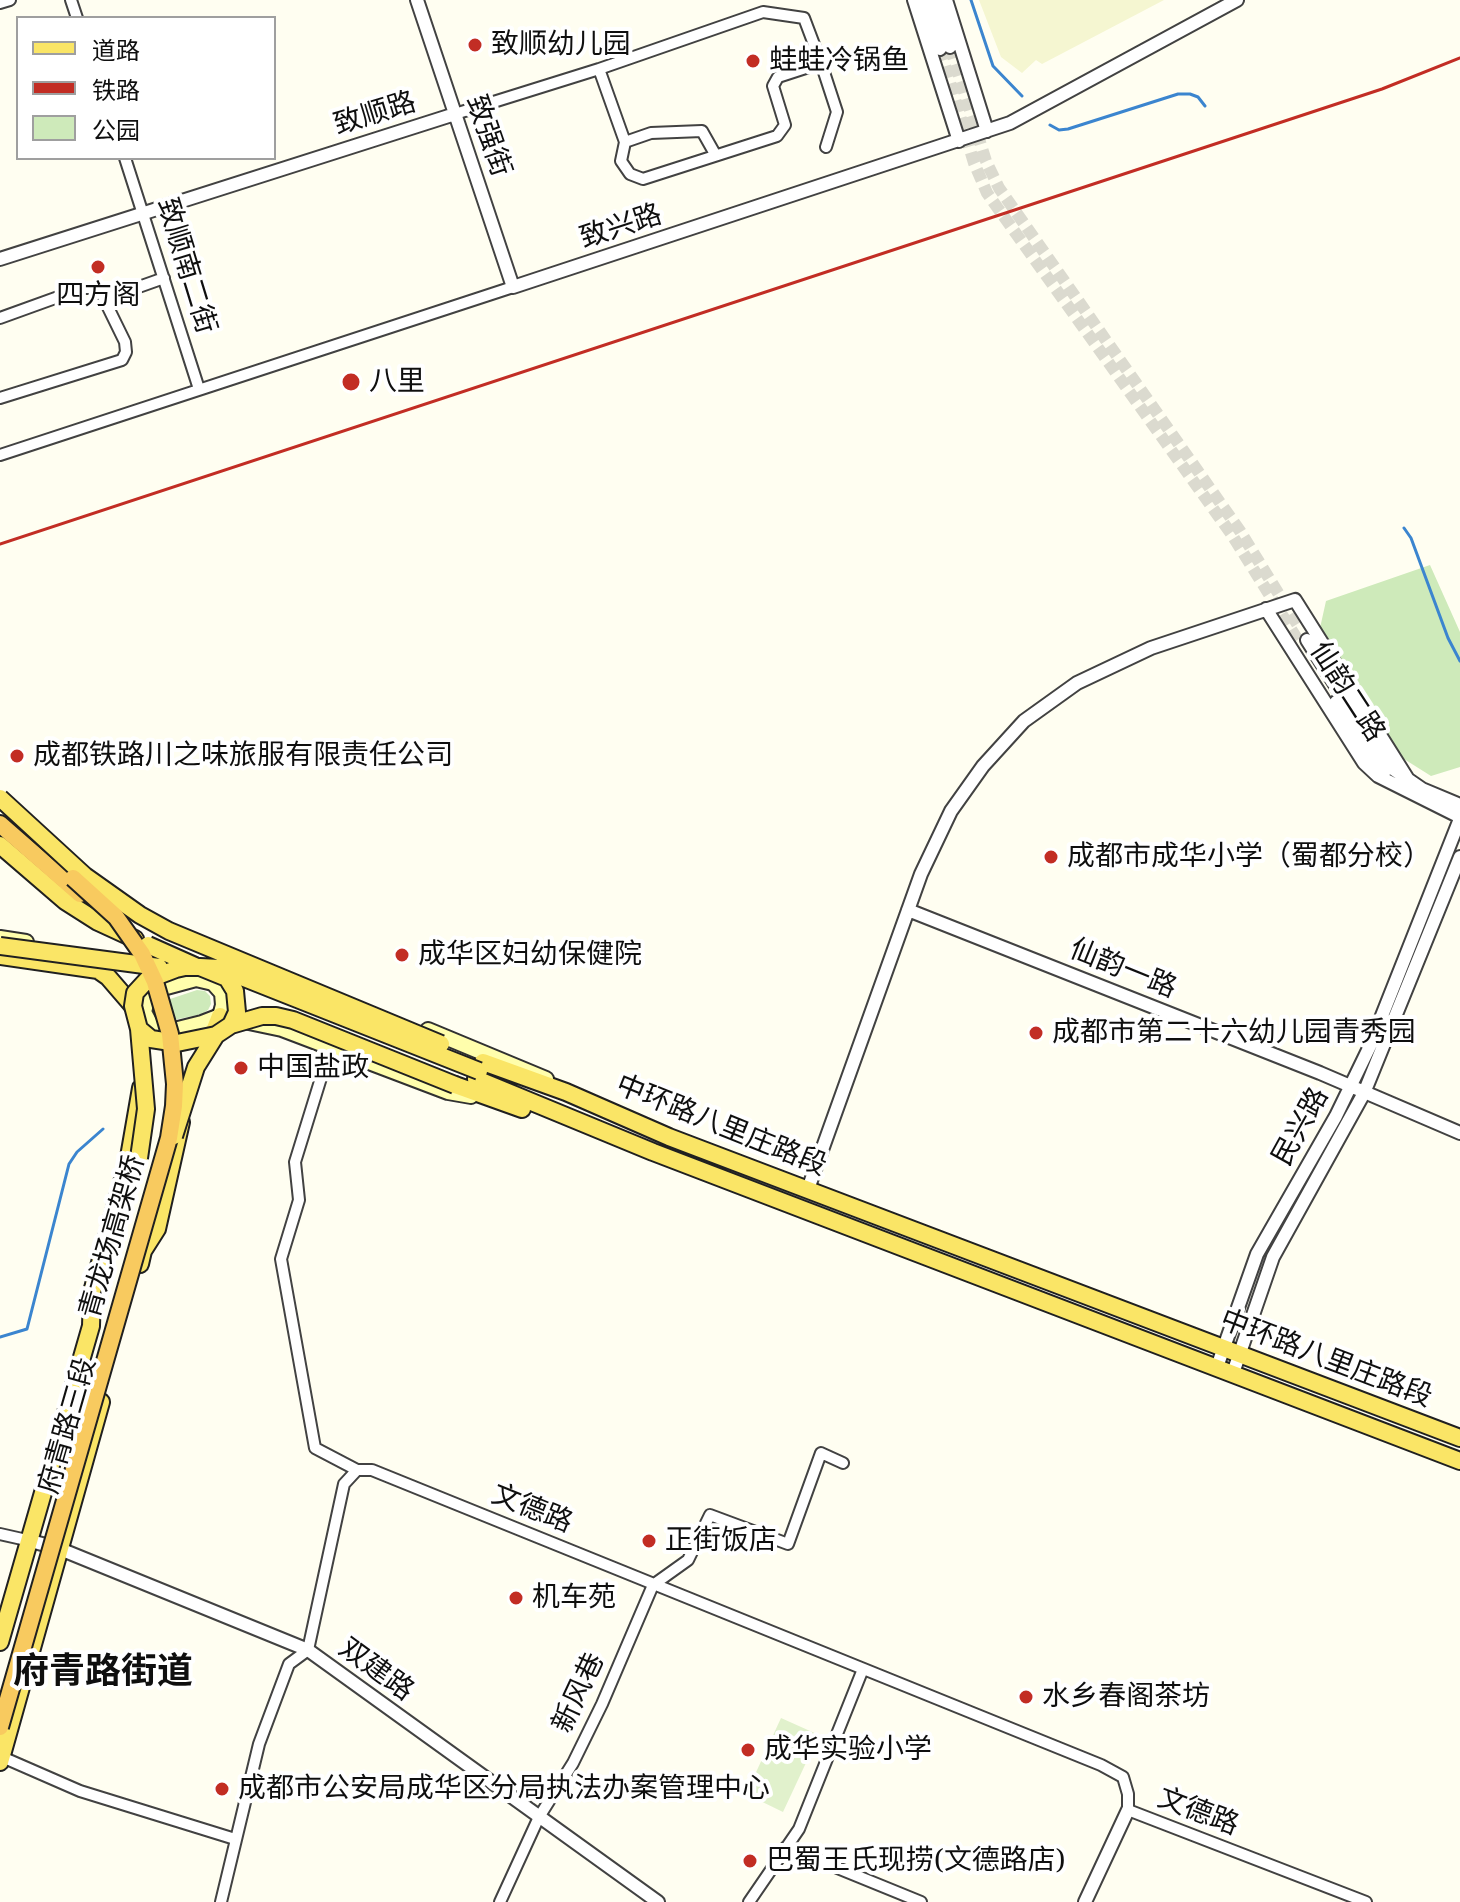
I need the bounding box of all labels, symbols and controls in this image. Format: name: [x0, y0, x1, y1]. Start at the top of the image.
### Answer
legend: [16, 16, 276, 160]
place label: 致顺幼儿园: [491, 28, 631, 62]
text: 道路: [92, 33, 140, 66]
marker: 致顺幼儿园: [466, 36, 484, 54]
place label: 蛙蛙冷锅鱼: [769, 44, 909, 78]
marker: 蛙蛙冷锅鱼: [744, 52, 762, 70]
text: 铁路: [92, 73, 140, 106]
street label: 致顺路: [330, 86, 420, 142]
street label: 致强街: [458, 91, 518, 181]
text: 公园: [92, 113, 140, 146]
street label: 致顺南二街: [149, 194, 223, 338]
street label: 致兴路: [576, 198, 666, 256]
marker: 四方阁: [89, 258, 107, 276]
place label: 四方阁: [56, 279, 140, 313]
place label: 八里: [369, 365, 425, 399]
marker: 八里: [340, 371, 362, 393]
street label: 仙韵二路: [1302, 636, 1392, 748]
place label: 成都铁路川之味旅服有限责任公司: [33, 739, 453, 773]
marker: 成都铁路川之味旅服有限责任公司: [8, 747, 26, 765]
place label: 成都市成华小学（蜀都分校）: [1067, 840, 1431, 874]
marker: 成都市成华小学（蜀都分校）: [1042, 848, 1060, 866]
street label: 仙韵一路: [1065, 932, 1181, 1006]
place label: 成华区妇幼保健院: [418, 938, 642, 972]
marker: 成华区妇幼保健院: [393, 946, 411, 964]
place label: 成都市第二十六幼儿园青秀园: [1052, 1016, 1416, 1050]
marker: 成都市第二十六幼儿园青秀园: [1027, 1024, 1045, 1042]
place label: 中国盐政: [257, 1051, 369, 1085]
marker: 中国盐政: [232, 1059, 250, 1077]
street label: 中环路八里庄路段: [611, 1068, 831, 1184]
street label: 民兴路: [1266, 1082, 1336, 1172]
street label: 青龙场高架桥: [74, 1152, 152, 1322]
street label: 中环路八里庄路段: [1215, 1303, 1437, 1415]
street label: 府青路三段: [33, 1354, 103, 1498]
street label: 文德路: [487, 1478, 577, 1540]
place label: 正街饭店: [665, 1524, 777, 1558]
marker: 正街饭店: [640, 1532, 658, 1550]
place label: 机车苑: [532, 1581, 616, 1615]
marker: 机车苑: [507, 1589, 525, 1607]
street label: 双建路: [332, 1632, 420, 1708]
street label: 新风巷: [546, 1648, 612, 1738]
district label: 府青路街道: [13, 1651, 193, 1695]
place label: 水乡春阁茶坊: [1042, 1680, 1210, 1714]
marker: 水乡春阁茶坊: [1017, 1688, 1035, 1706]
place label: 成华实验小学: [764, 1733, 932, 1767]
marker: 成华实验小学: [739, 1741, 757, 1759]
place label: 成都市公安局成华区分局执法办案管理中心: [238, 1772, 770, 1806]
marker: 成都市公安局成华区分局执法办案管理中心: [213, 1780, 231, 1798]
street label: 文德路: [1153, 1781, 1243, 1843]
place label: 巴蜀王氏现捞(文德路店): [766, 1844, 1065, 1878]
marker: 巴蜀王氏现捞(文德路店): [741, 1852, 759, 1870]

